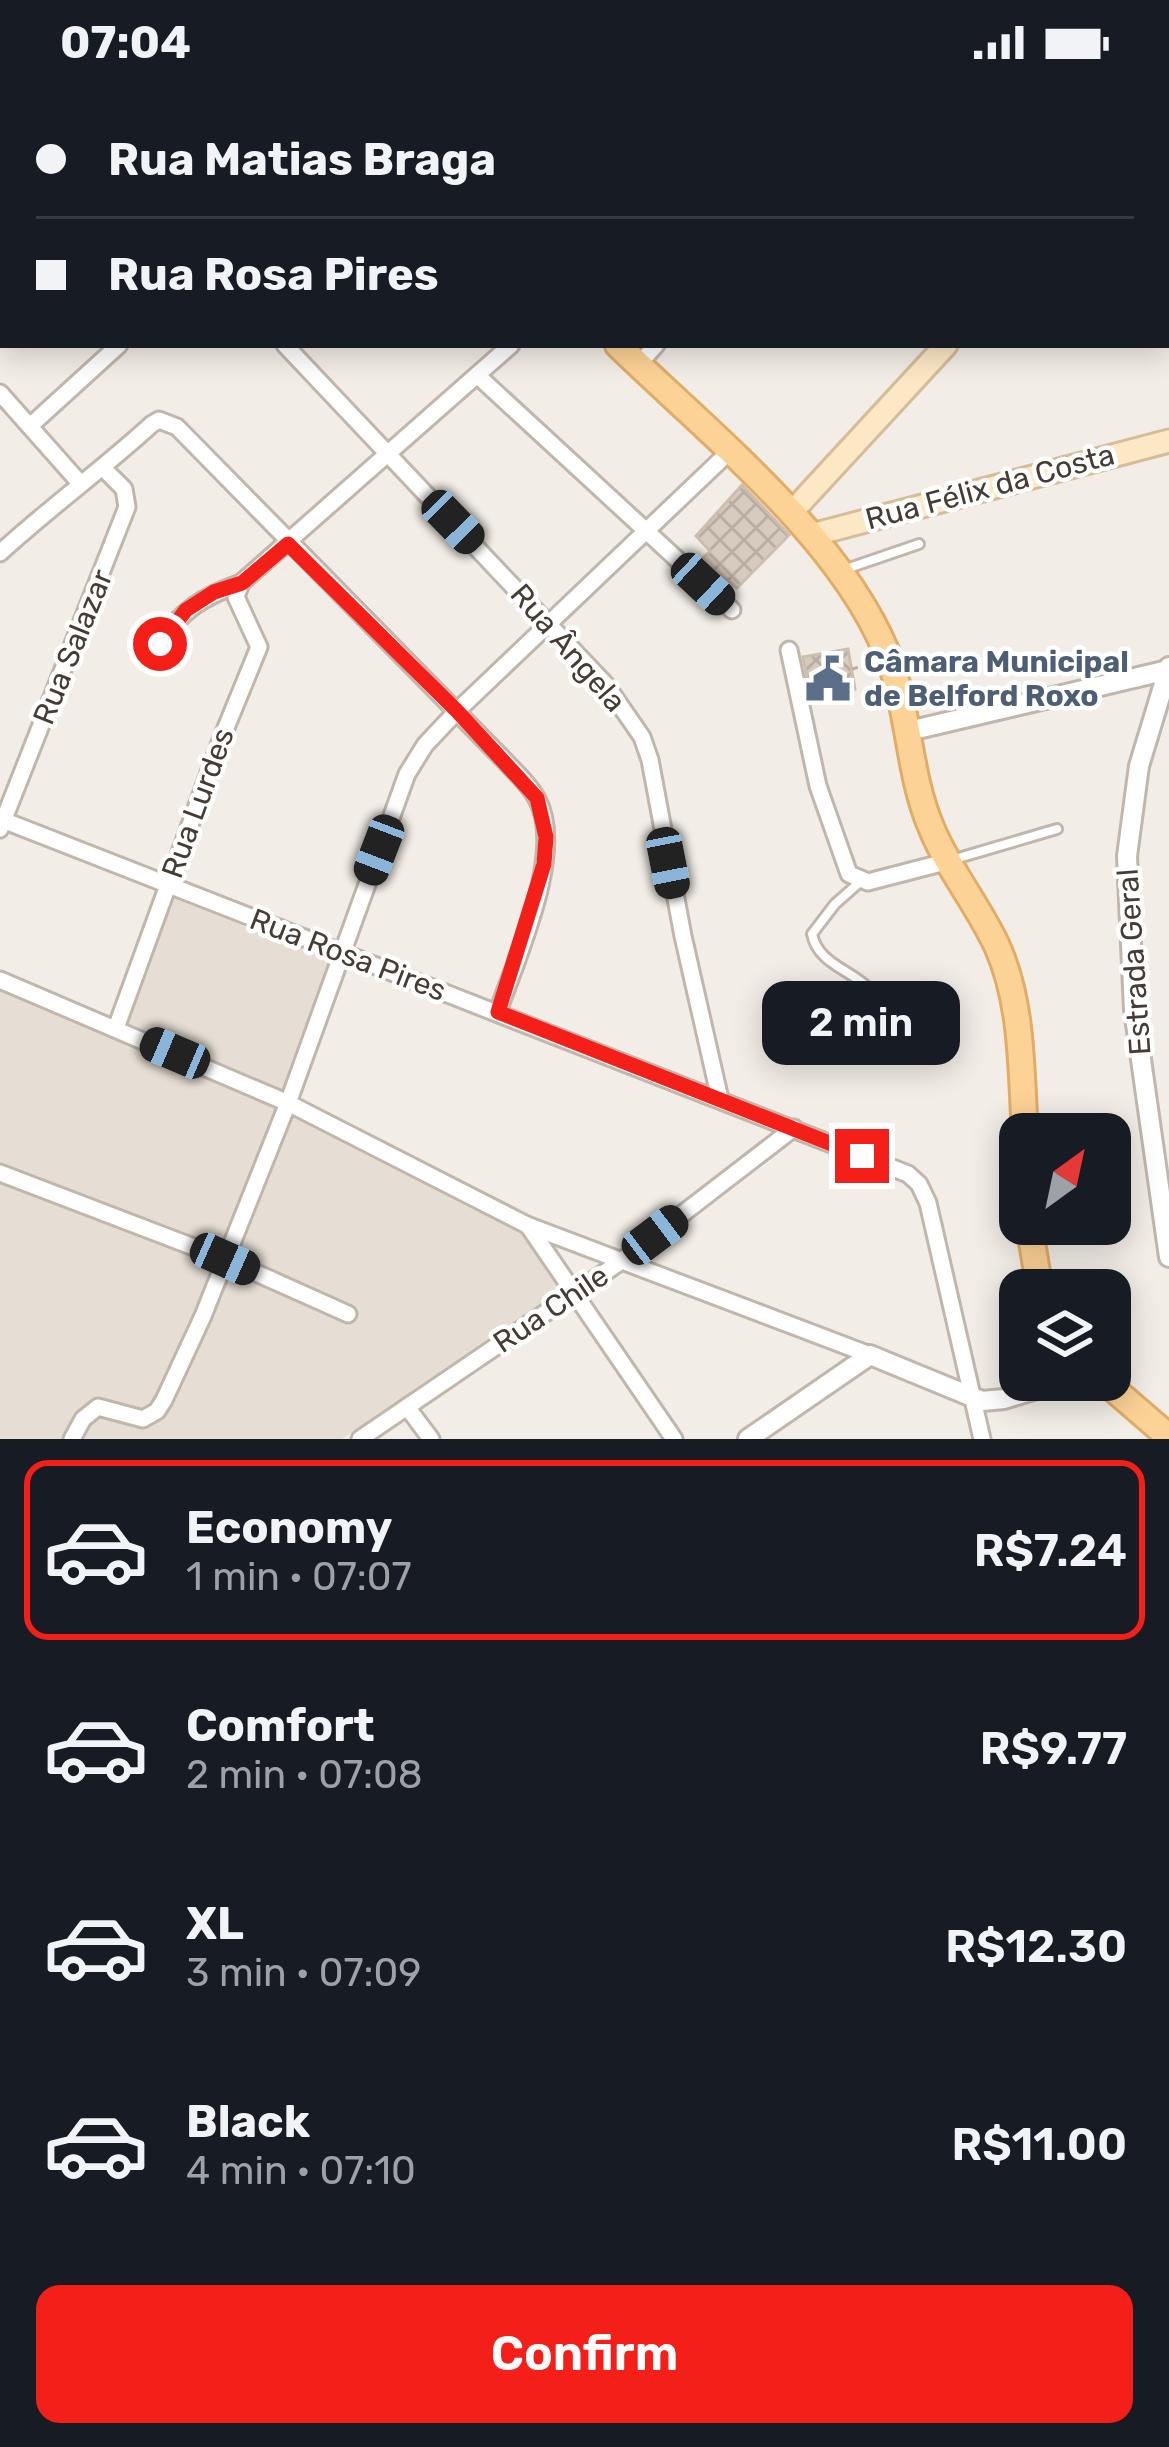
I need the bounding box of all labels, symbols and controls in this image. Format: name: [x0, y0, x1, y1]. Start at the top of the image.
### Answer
text: 07:04: [60, 16, 191, 69]
text: Rua Matias Braga: [108, 133, 496, 186]
text: Rua Rosa Pires: [108, 248, 439, 301]
street label: Rua Félix da Costa: [862, 436, 1118, 538]
car: [415, 484, 491, 560]
car: [664, 546, 742, 622]
street label: Rua Salazar: [26, 564, 121, 730]
street label: Rua Ângela: [503, 577, 633, 719]
route start: [133, 617, 187, 671]
place label: Câmara Municipal de Belford Roxo: [864, 644, 1129, 714]
public building icon: Câmara Municipal de Belford Roxo: [803, 654, 853, 704]
street label: Rua Lurdes: [154, 723, 242, 883]
car: [349, 810, 409, 890]
car: [643, 824, 693, 902]
street label: Estrada Geral: [1110, 868, 1158, 1056]
street label: Rua Rosa Pires: [245, 901, 451, 1009]
callout: 2 min: [763, 982, 961, 1066]
text: 2 min: [809, 1000, 913, 1046]
car: [135, 1022, 215, 1084]
north arrow: [999, 1113, 1131, 1245]
map controls: [999, 1113, 1131, 1401]
route end: [835, 1129, 889, 1183]
car: [615, 1199, 695, 1271]
car: [185, 1228, 265, 1290]
street label: Rua Chile: [487, 1257, 615, 1361]
button: layers: [999, 1269, 1131, 1401]
icon: car: [42, 1496, 150, 1604]
text: Economy: [186, 1501, 392, 1554]
text: R$7.24: [974, 1524, 1127, 1577]
text: 1 min · 07:07: [186, 1554, 412, 1600]
icon: car: [42, 1694, 150, 1802]
text: Comfort: [186, 1699, 375, 1752]
text: R$9.77: [980, 1722, 1127, 1775]
text: 2 min · 07:08: [186, 1752, 423, 1798]
icon: car: [42, 1892, 150, 2000]
text: XL: [186, 1897, 244, 1950]
text: R$12.30: [945, 1920, 1127, 1973]
text: 3 min · 07:09: [186, 1950, 421, 1996]
icon: car: [42, 2090, 150, 2198]
text: Black: [186, 2095, 310, 2148]
text: R$11.00: [952, 2118, 1127, 2171]
text: 4 min · 07:10: [186, 2148, 416, 2194]
button: Confirm: [36, 2285, 1133, 2423]

